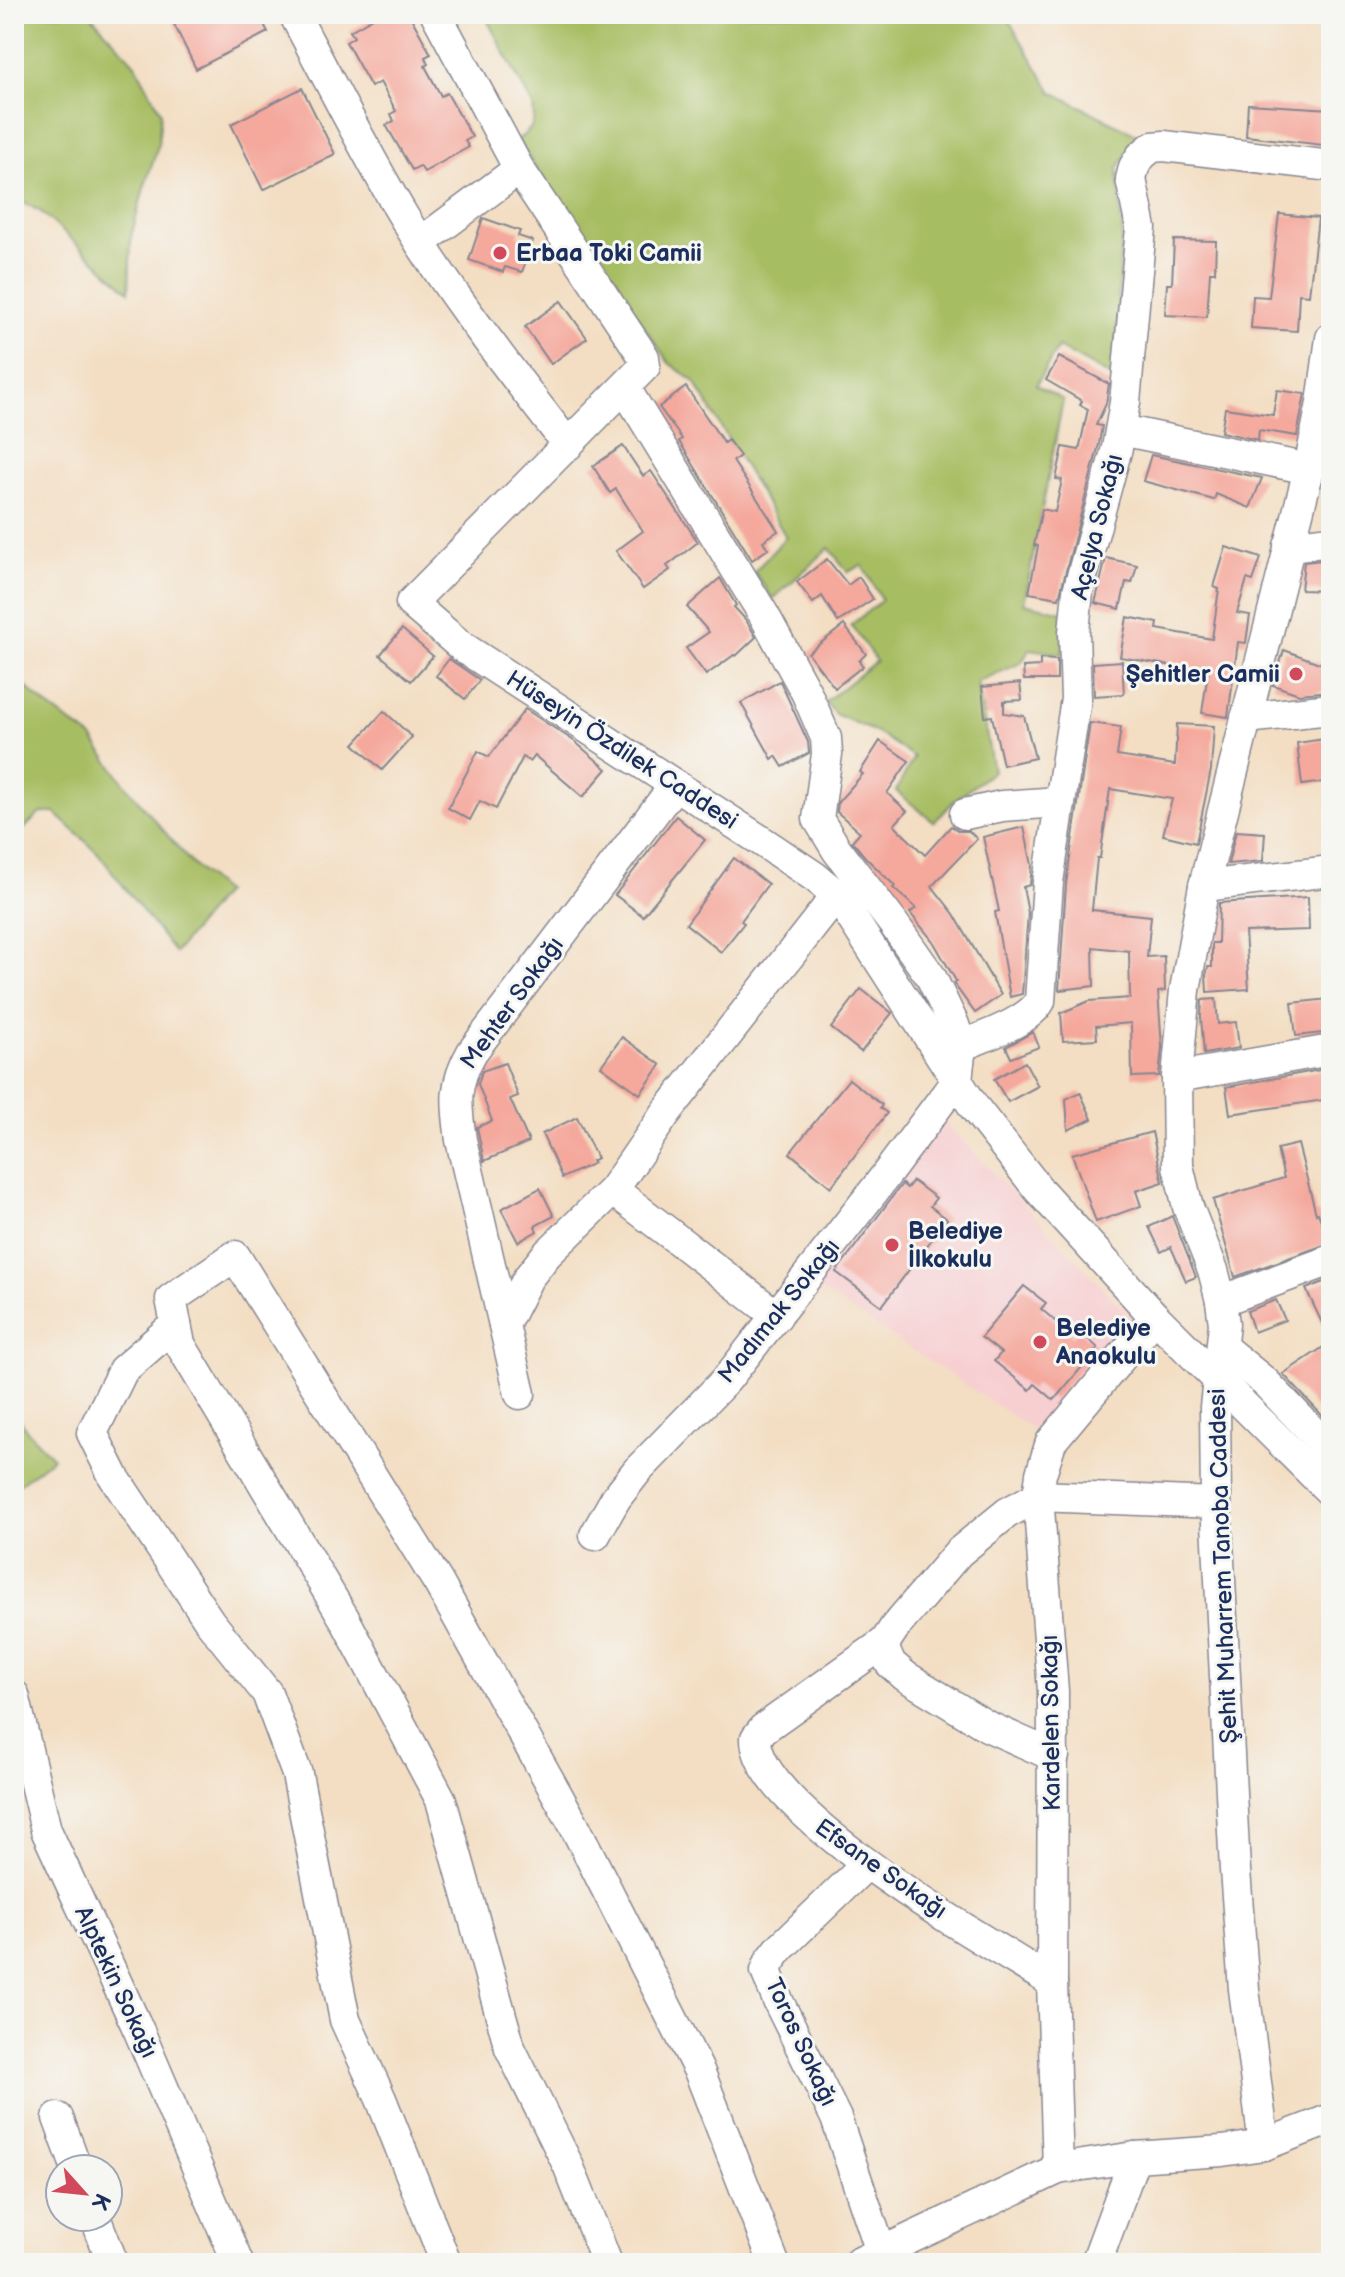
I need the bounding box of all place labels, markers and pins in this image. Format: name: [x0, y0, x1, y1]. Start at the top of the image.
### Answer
place label: Erbaa Toki Camii: [516, 239, 702, 268]
marker: Erbaa Toki Camii: [491, 244, 509, 262]
place label: Şehitler Camii: [1126, 660, 1280, 689]
marker: Şehitler Camii: [1287, 665, 1305, 683]
place label: Belediye İlkokulu: [908, 1217, 1003, 1274]
marker: Belediye İlkokulu: [883, 1236, 901, 1254]
place label: Belediye Anaokulu: [1055, 1314, 1156, 1371]
marker: Belediye Anaokulu: [1031, 1333, 1049, 1351]

